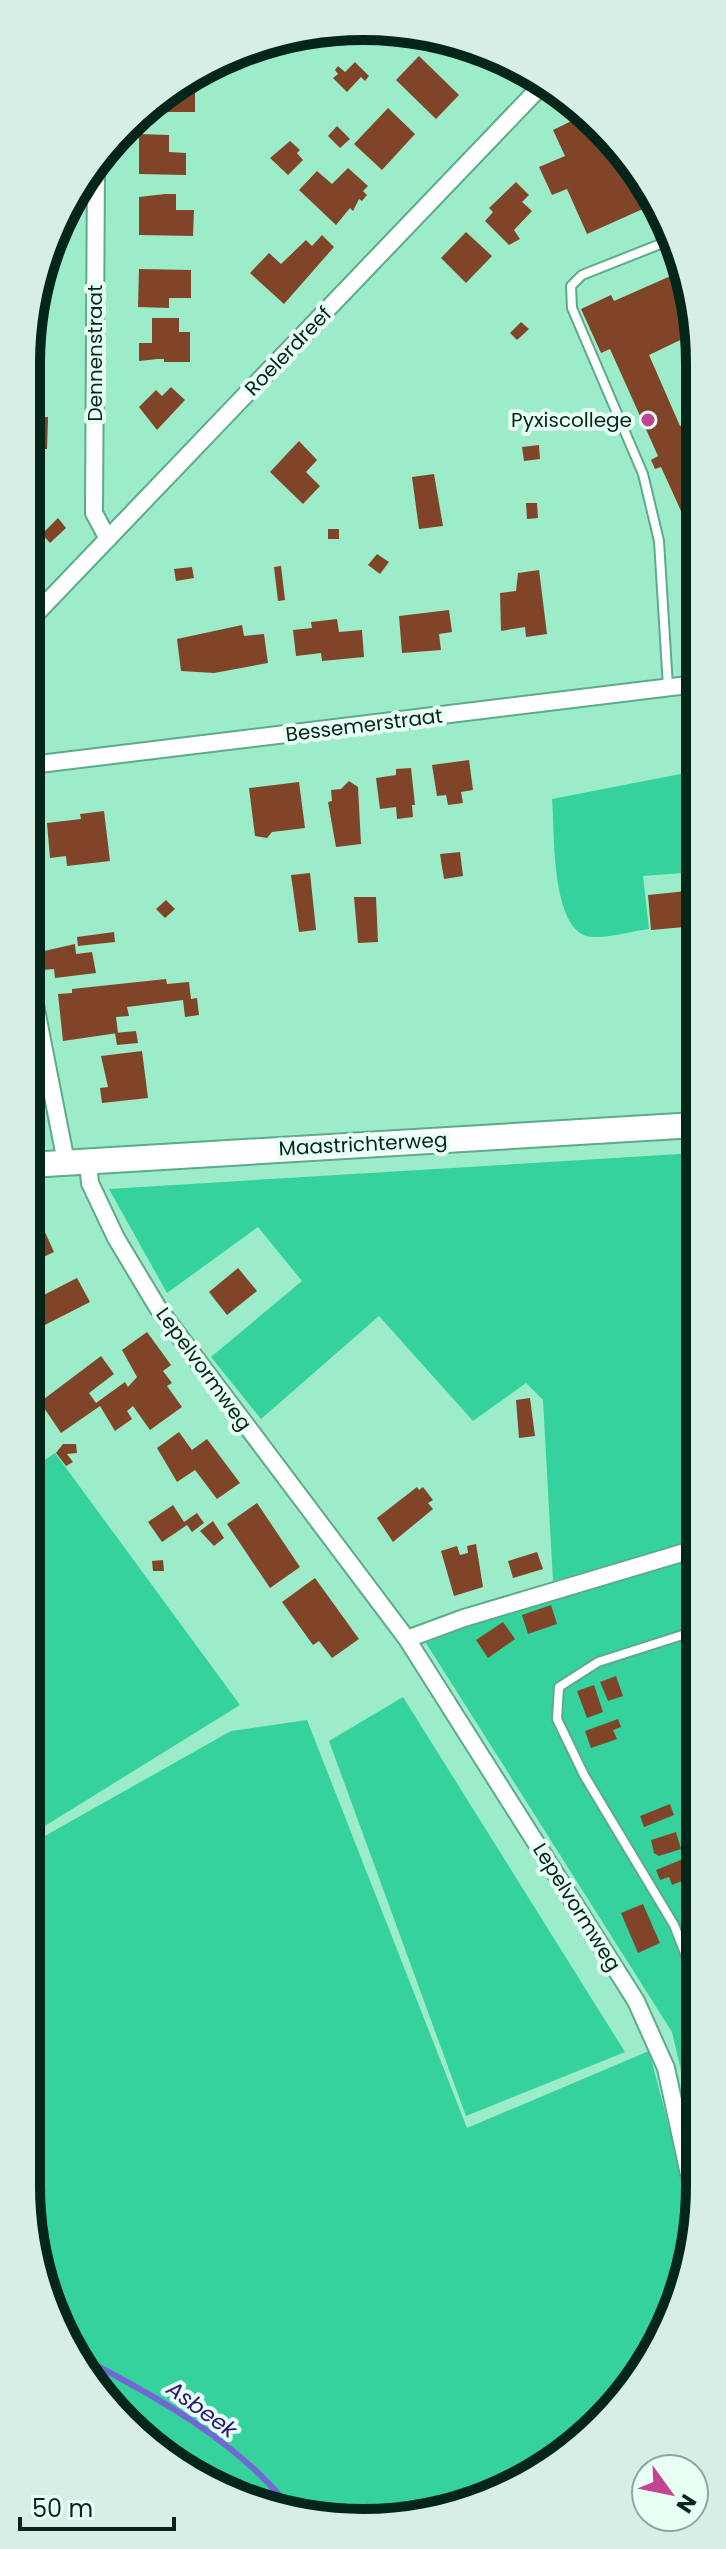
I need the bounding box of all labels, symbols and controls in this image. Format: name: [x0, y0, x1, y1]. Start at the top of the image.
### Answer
street label: Dennenstraat: [81, 285, 109, 421]
street label: Roelerdreef: [238, 300, 338, 402]
place label: Pyxiscollege: [511, 406, 632, 434]
marker: Pyxiscollege: [639, 411, 657, 429]
street label: Bessemerstraat: [284, 701, 444, 749]
street label: Maastrichterweg: [278, 1126, 448, 1162]
street label: Lepelvormweg: [150, 1302, 258, 1436]
street label: Lepelvormweg: [526, 1838, 628, 1976]
water label: Asbeek: [160, 2373, 244, 2446]
north arrow: [630, 2453, 710, 2533]
scale bar: [20, 2481, 174, 2531]
text: N: [669, 2488, 704, 2519]
text: 50 m: [32, 2492, 93, 2525]

